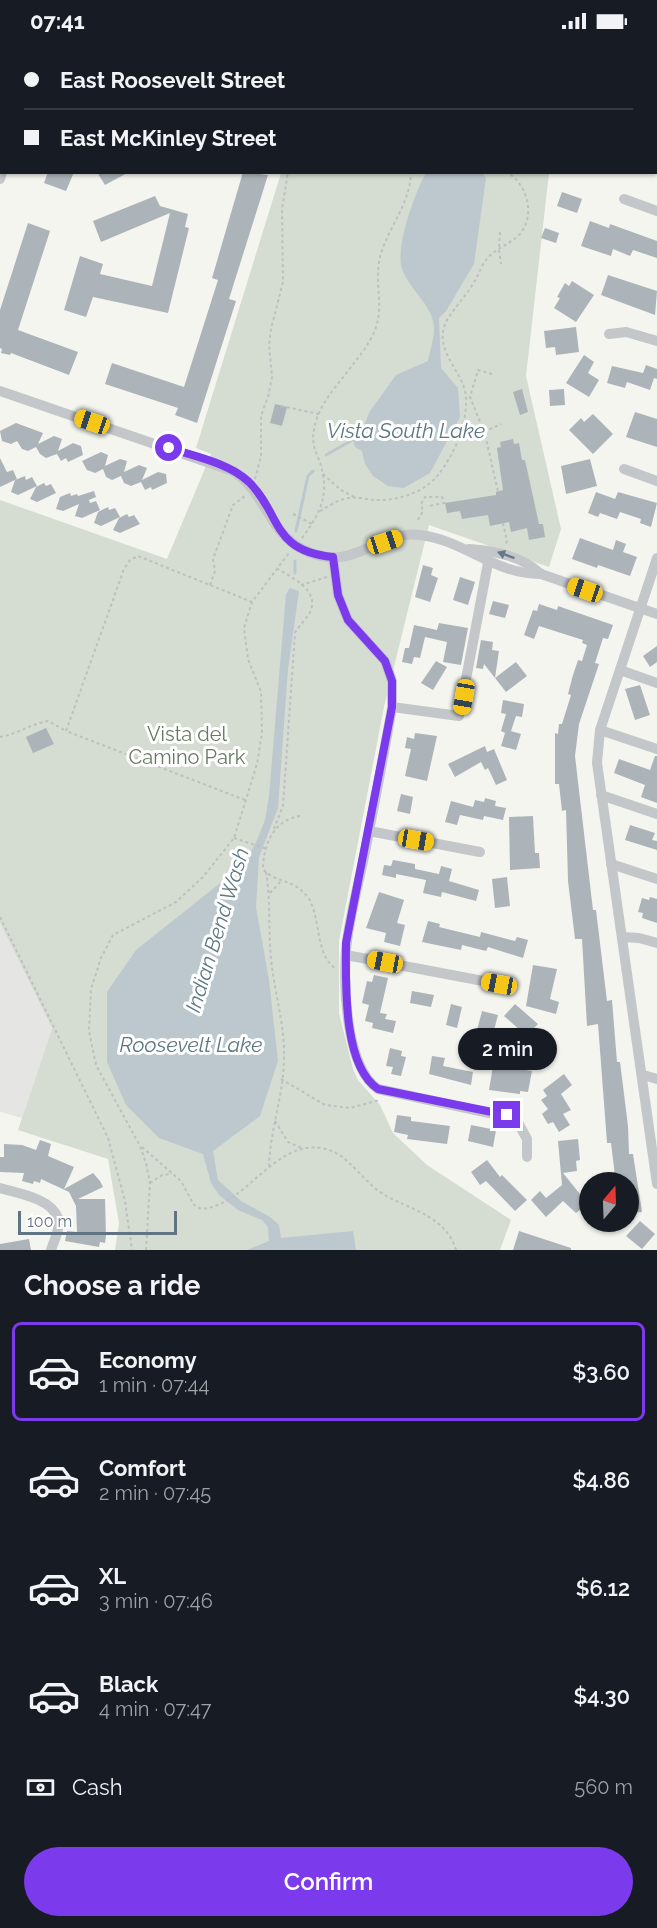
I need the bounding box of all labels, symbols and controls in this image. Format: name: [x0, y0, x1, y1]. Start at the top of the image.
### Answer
text: 07:41: [30, 8, 85, 34]
text: East Roosevelt Street: [60, 67, 285, 93]
text: East McKinley Street: [60, 125, 277, 151]
car: [72, 408, 112, 436]
water label: Vista South Lake: [327, 418, 485, 443]
route start: [155, 434, 182, 461]
car: [365, 528, 405, 556]
one-way arrow: [497, 550, 515, 560]
car: [565, 576, 605, 604]
car: [452, 678, 476, 716]
park label: Vista del Camino Park: [129, 722, 246, 769]
car: [397, 828, 435, 852]
water label: Indian Bend Wash: [180, 845, 254, 1015]
car: [366, 950, 404, 974]
car: [480, 972, 518, 996]
callout: 2 min: [458, 1028, 556, 1070]
water label: Roosevelt Lake: [120, 1032, 262, 1057]
text: 2 min: [482, 1037, 533, 1061]
route end: [493, 1101, 520, 1128]
north arrow: [579, 1172, 639, 1232]
map controls: [579, 1172, 639, 1232]
scale bar: [18, 1208, 177, 1236]
text: 100 m: [27, 1212, 72, 1231]
text: Choose a ride: [24, 1270, 200, 1301]
icon: car: [27, 1345, 81, 1399]
text: Economy: [99, 1347, 197, 1373]
text: $3.60: [573, 1359, 630, 1385]
text: 1 min · 07:44: [99, 1373, 209, 1397]
icon: car: [27, 1453, 81, 1507]
text: Comfort: [99, 1455, 186, 1481]
text: $4.86: [573, 1467, 630, 1493]
text: 2 min · 07:45: [99, 1481, 211, 1505]
icon: car: [27, 1561, 81, 1615]
text: XL: [99, 1563, 126, 1589]
text: $6.12: [576, 1575, 630, 1601]
text: 3 min · 07:46: [99, 1589, 213, 1613]
icon: car: [27, 1669, 81, 1723]
text: Black: [99, 1671, 158, 1697]
text: $4.30: [574, 1683, 630, 1709]
text: 4 min · 07:47: [99, 1697, 211, 1721]
icon: cash: [24, 1771, 57, 1804]
text: Cash: [72, 1774, 123, 1800]
text: 560 m: [574, 1775, 633, 1799]
button: Confirm: [24, 1847, 633, 1916]

